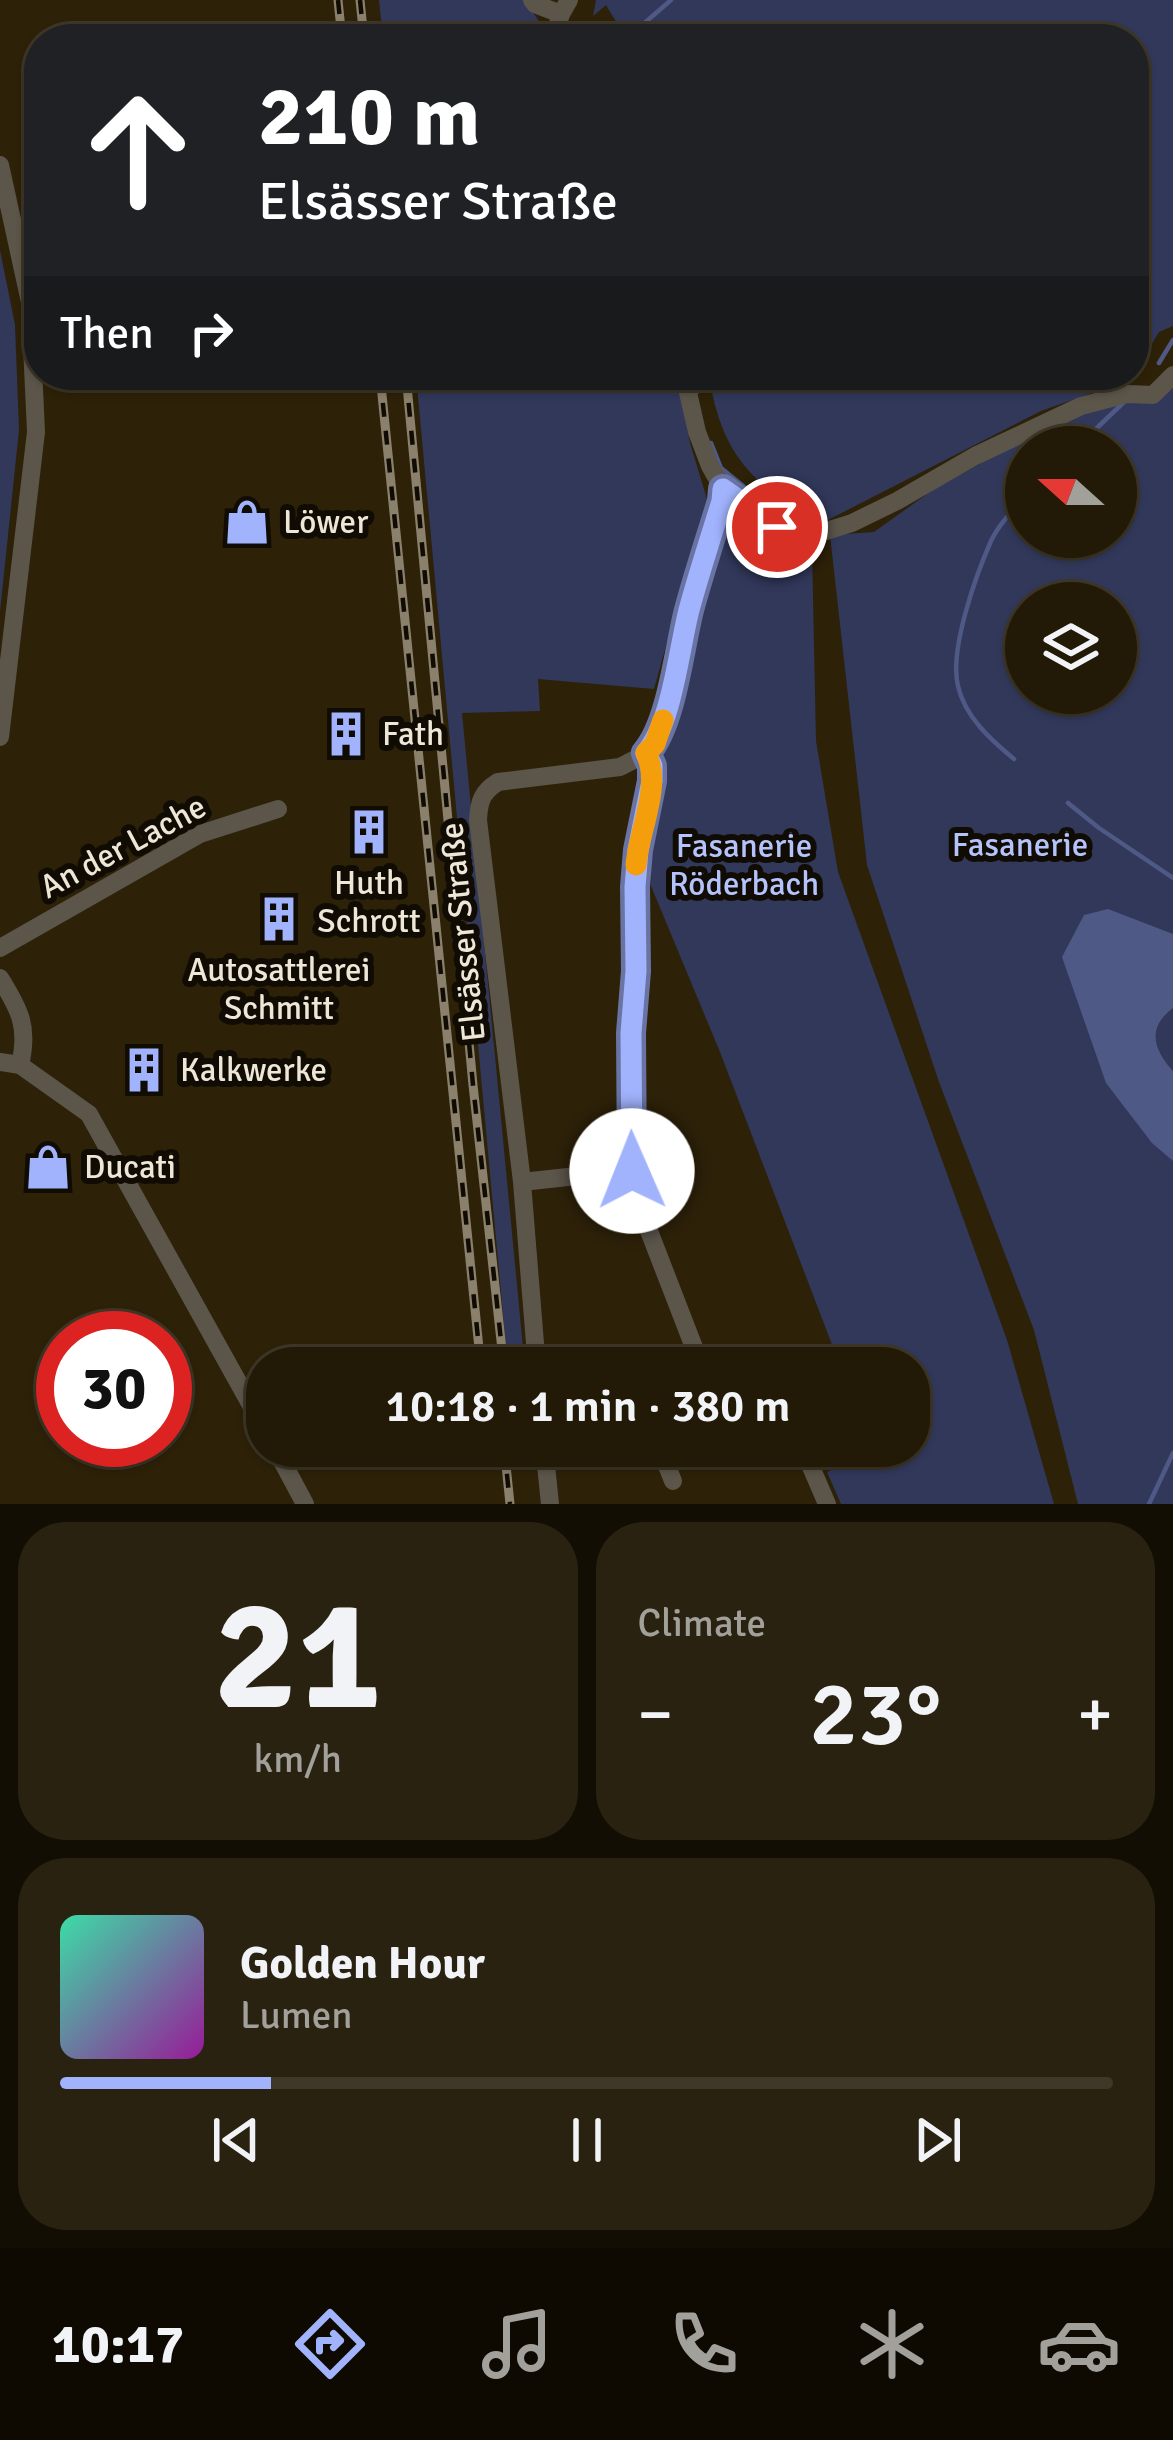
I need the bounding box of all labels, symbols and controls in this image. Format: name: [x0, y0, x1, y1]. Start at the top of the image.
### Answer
text: 210 m: [258, 65, 480, 169]
icon: ahead: [60, 72, 216, 228]
text: Elsässer Straße: [258, 168, 618, 235]
icon: right: [178, 300, 244, 366]
text: Then: [60, 306, 154, 361]
north arrow: [1005, 426, 1137, 558]
map controls: [1005, 426, 1137, 714]
pin: [726, 476, 828, 578]
icon: arrive: [744, 494, 810, 560]
shop icon: Löwer: [222, 497, 272, 547]
place label: Löwer: [283, 502, 368, 543]
button: layers: [1005, 582, 1137, 714]
building icon: Fath: [321, 709, 371, 759]
place label: Fath: [382, 714, 444, 755]
street label: An der Lache: [33, 786, 213, 908]
building icon: Huth Schrott: [344, 807, 394, 857]
street label: Elsässer Straße: [431, 820, 495, 1044]
park label: Fasanerie: [952, 825, 1088, 866]
park label: Fasanerie Röderbach: [669, 826, 819, 905]
place label: Huth Schrott: [317, 863, 421, 942]
building icon: Autosattlerei Schmitt: [254, 894, 304, 944]
place label: Autosattlerei Schmitt: [187, 950, 371, 1029]
building icon: Kalkwerke: [119, 1045, 169, 1095]
place label: Kalkwerke: [180, 1050, 327, 1091]
position arrow: [569, 1108, 695, 1234]
shop icon: Ducati: [23, 1142, 73, 1192]
place label: Ducati: [84, 1147, 176, 1188]
speed limit sign: 30: [36, 1311, 192, 1467]
text: 10:18 · 1 min · 380 m: [386, 1379, 790, 1434]
text: 21: [214, 1560, 382, 1753]
text: Climate: [638, 1599, 766, 1647]
text: 23°: [809, 1659, 941, 1770]
text: −: [638, 1674, 673, 1755]
text: +: [1077, 1674, 1113, 1755]
text: km/h: [254, 1735, 342, 1783]
text: Golden Hour: [240, 1936, 485, 1991]
text: Lumen: [240, 1991, 353, 2039]
icon: previous: [203, 2107, 269, 2173]
icon: pause: [554, 2107, 620, 2173]
icon: next: [905, 2107, 971, 2173]
icon: directions: [288, 2302, 372, 2386]
icon: music: [475, 2302, 559, 2386]
icon: phone: [662, 2302, 746, 2386]
icon: climate: [850, 2302, 934, 2386]
icon: car: [1037, 2302, 1121, 2386]
text: 10:17: [52, 2311, 184, 2378]

